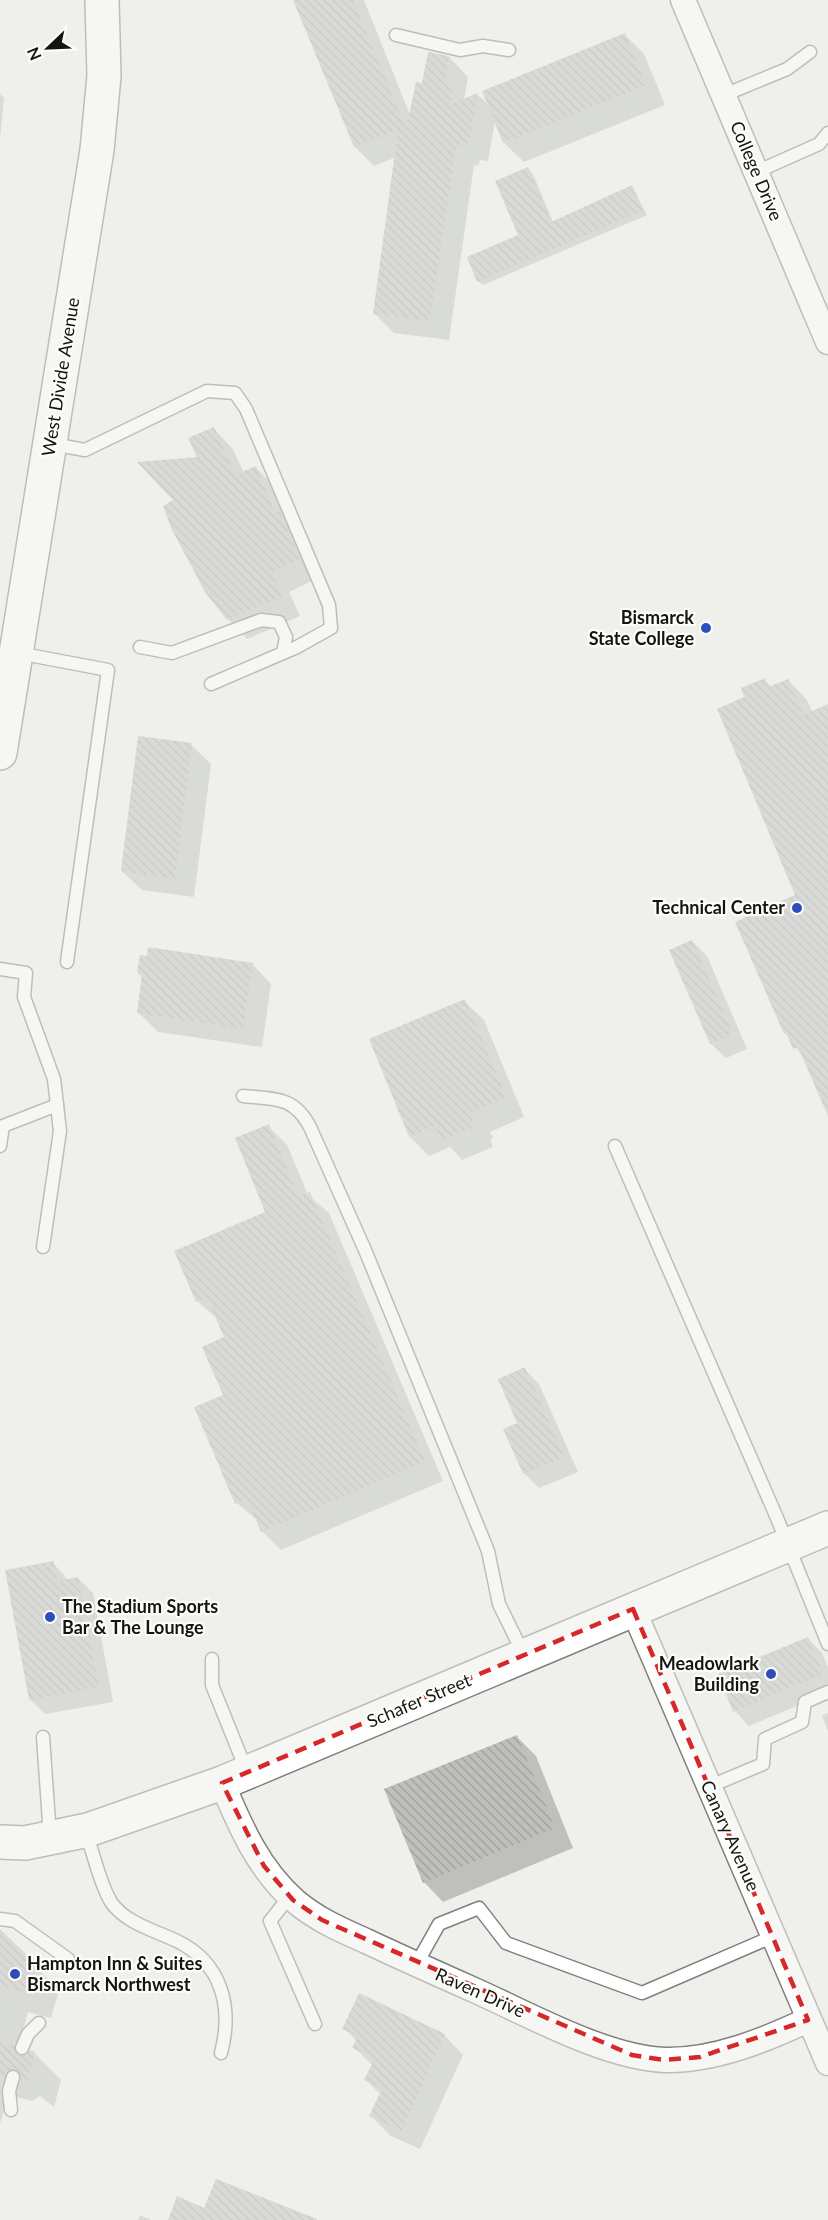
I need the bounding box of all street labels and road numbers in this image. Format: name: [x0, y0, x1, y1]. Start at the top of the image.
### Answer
street label: College Drive: [726, 117, 788, 224]
street label: West Divide Avenue: [37, 296, 83, 458]
street label: Schafer Street: [363, 1668, 474, 1732]
street label: Canary Avenue: [697, 1777, 765, 1894]
street label: Raven Drive: [432, 1963, 529, 2022]

